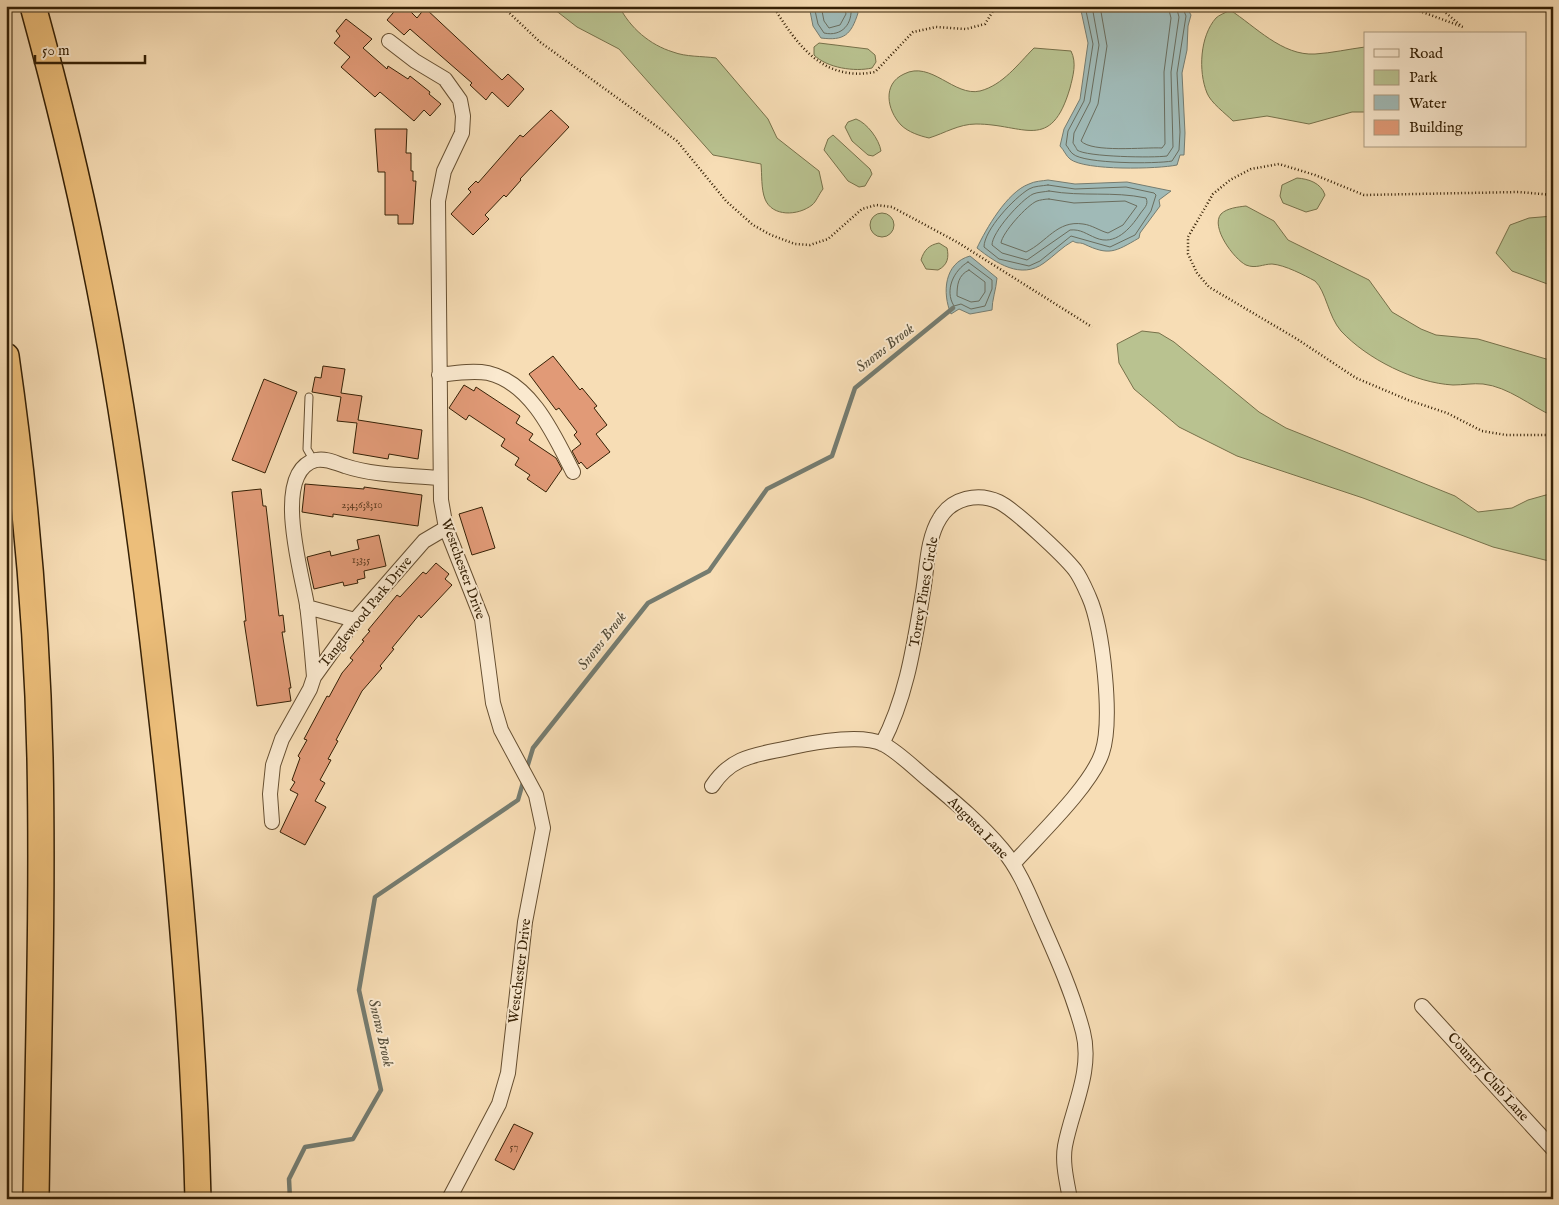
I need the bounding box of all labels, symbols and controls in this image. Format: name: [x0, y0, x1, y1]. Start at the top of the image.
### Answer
scale bar: [35, 32, 145, 64]
legend: [1364, 32, 1526, 148]
text: 50 m: [42, 41, 70, 60]
text: Road: [1409, 44, 1444, 63]
text: Park: [1409, 68, 1439, 87]
text: Water: [1409, 94, 1447, 113]
text: Building: [1409, 118, 1464, 137]
water label: Snows Brook: [852, 319, 918, 377]
house number: 2;4;6;8;10: [341, 498, 383, 512]
street label: Westchester Drive: [436, 516, 490, 622]
street label: Torrey Pines Circle: [905, 535, 943, 649]
street label: Tanglewood Park Drive: [316, 552, 417, 671]
house number: 1;3;5: [352, 553, 370, 567]
water label: Snows Brook: [573, 608, 631, 674]
street label: Augusta Lane: [943, 792, 1013, 864]
street label: Westchester Drive: [505, 917, 535, 1025]
water label: Snows Brook: [364, 997, 398, 1069]
street label: Country Club Lane: [1443, 1029, 1533, 1126]
house number: 57: [509, 1140, 519, 1154]

